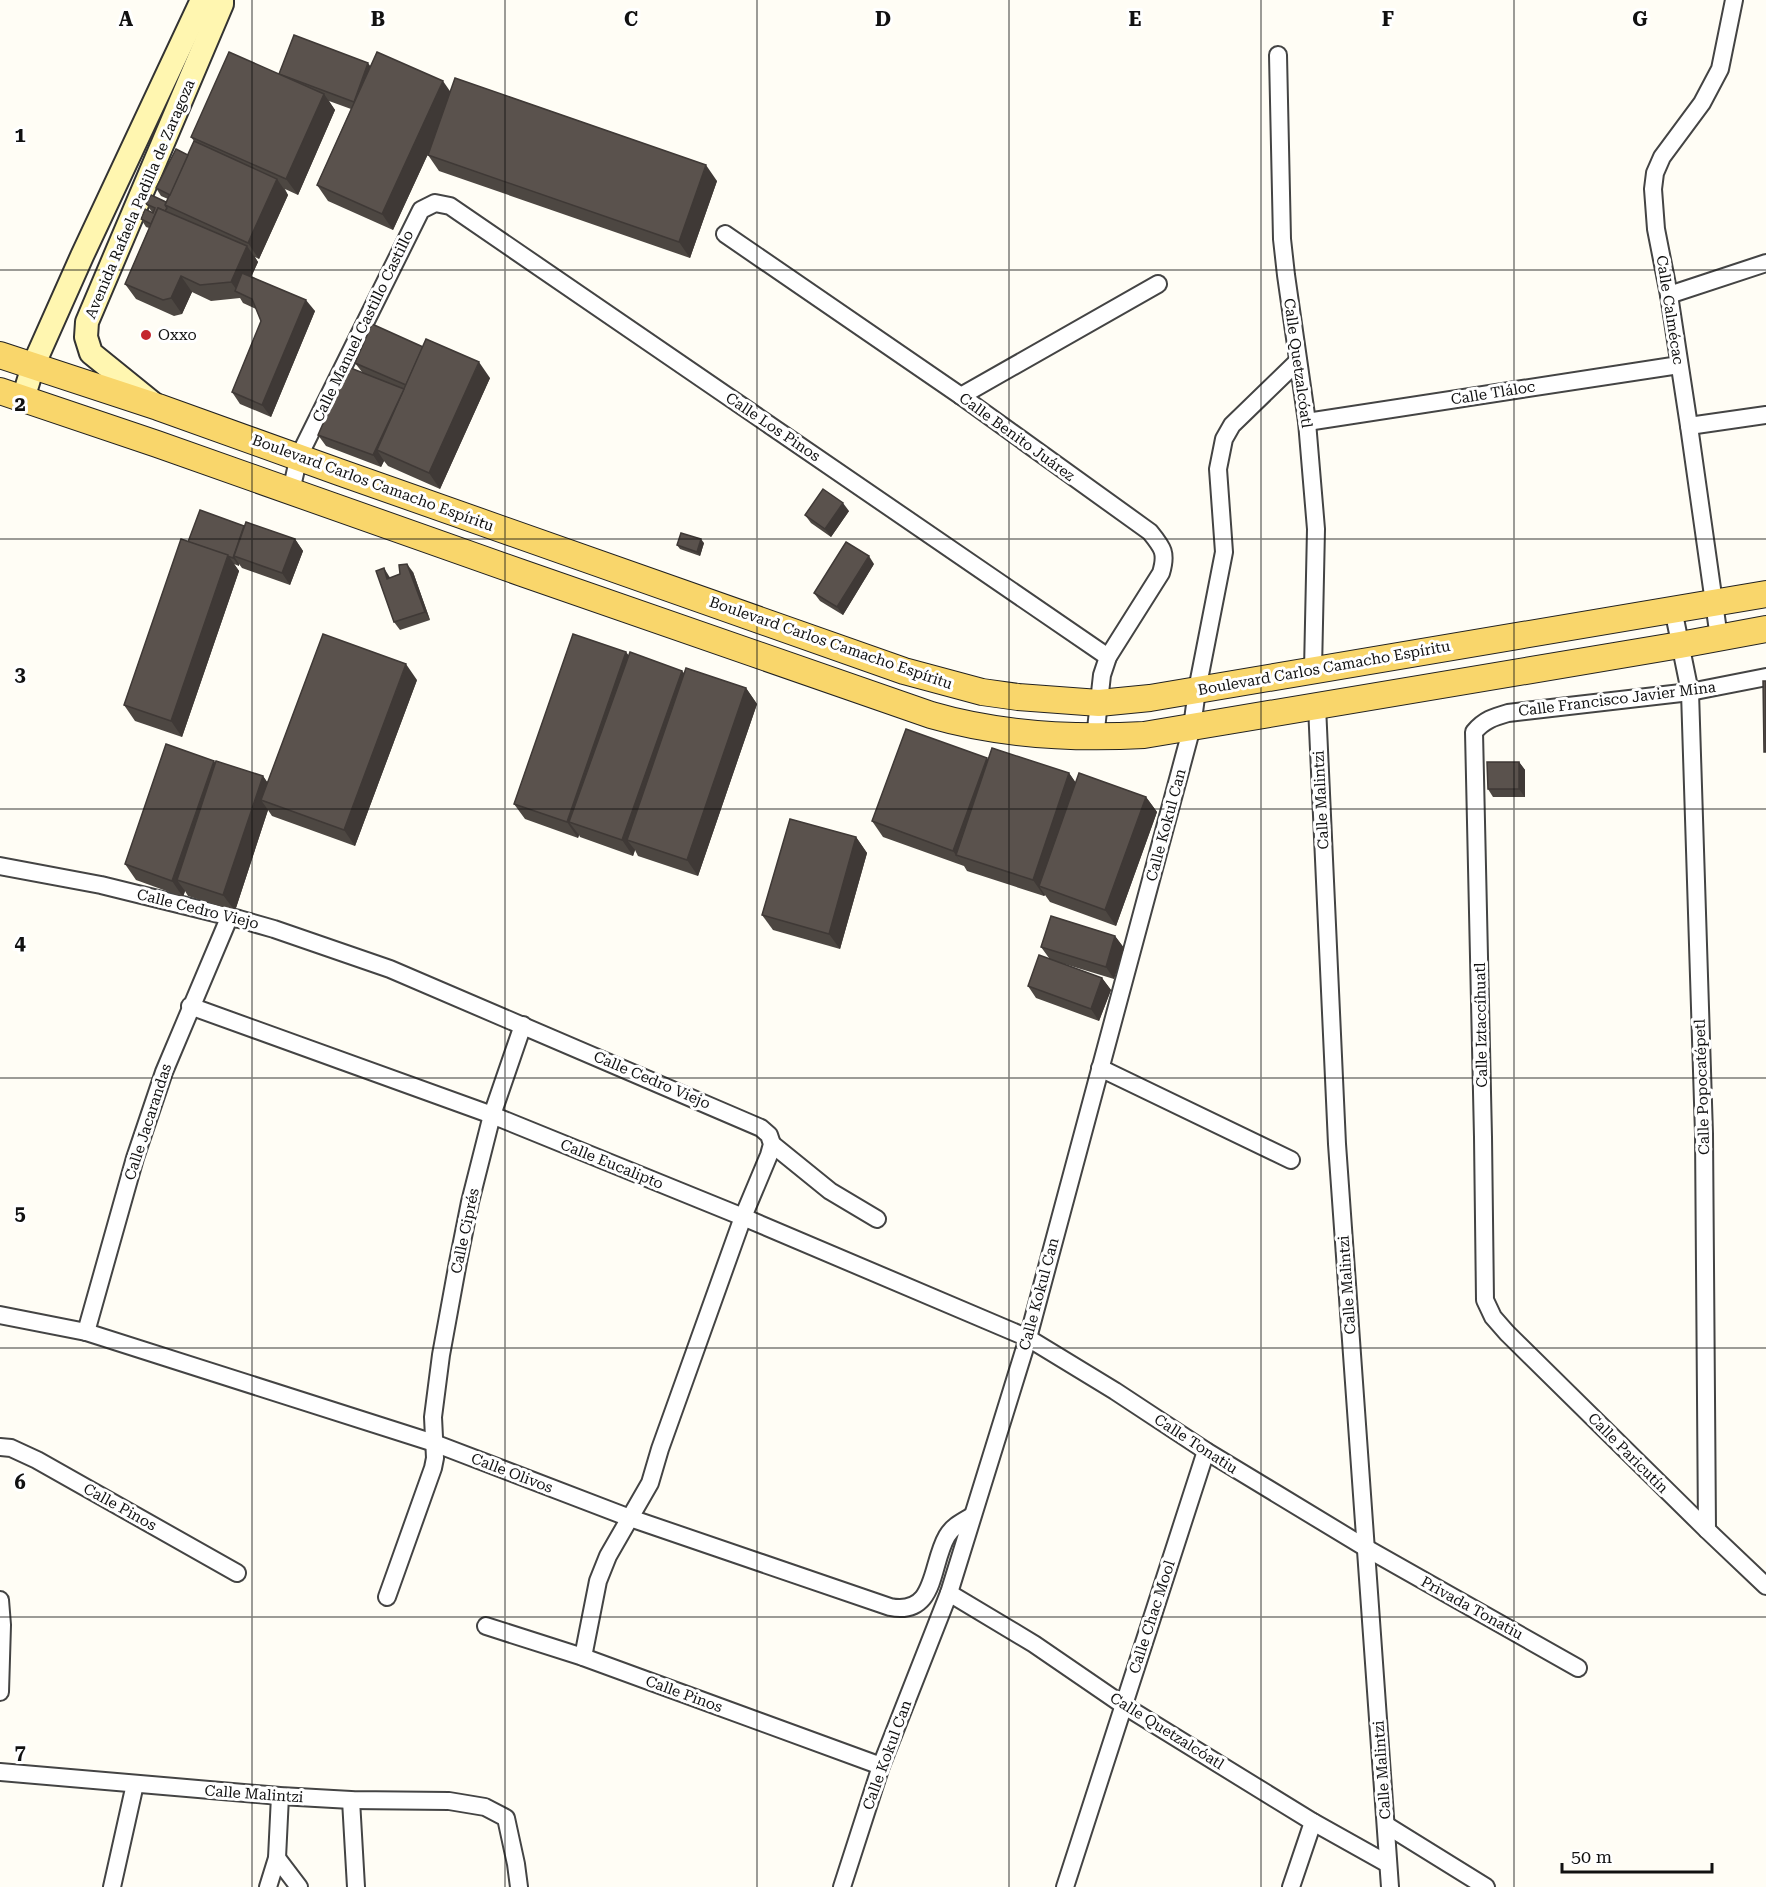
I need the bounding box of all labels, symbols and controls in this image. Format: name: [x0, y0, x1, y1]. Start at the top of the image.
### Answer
text: A: [119, 7, 134, 31]
text: B: [371, 7, 385, 31]
text: C: [624, 7, 638, 31]
text: D: [875, 7, 891, 31]
text: E: [1129, 7, 1142, 31]
text: F: [1382, 7, 1394, 31]
text: G: [1632, 7, 1648, 31]
street label: Avenida Rafaela Padilla de Zaragoza: [81, 77, 199, 321]
text: 1: [14, 123, 26, 147]
street label: Calle Manuel Castillo Castillo: [309, 227, 417, 425]
street label: Calle Calmécac: [1652, 254, 1688, 366]
street label: Calle Quetzalcóatl: [1280, 297, 1316, 429]
place label: Oxxo: [158, 326, 197, 344]
marker: Oxxo: [139, 328, 153, 342]
street label: Calle Tláloc: [1450, 377, 1536, 409]
street label: Calle Los Pinos: [722, 389, 824, 465]
street label: Calle Benito Juárez: [956, 389, 1078, 485]
text: 2: [14, 392, 26, 416]
street label: Boulevard Carlos Camacho Espíritu: [250, 431, 497, 535]
street label: Boulevard Carlos Camacho Espíritu: [707, 593, 956, 693]
street label: Boulevard Carlos Camacho Espíritu: [1196, 637, 1452, 699]
text: 3: [14, 662, 26, 686]
street label: Calle Francisco Javier Mina: [1517, 678, 1717, 720]
street label: Calle Malintzi: [1309, 750, 1333, 850]
street label: Calle Kokul Can: [1142, 766, 1190, 883]
street label: Calle Cedro Viejo: [135, 885, 261, 933]
text: 4: [14, 931, 26, 955]
street label: Calle Iztaccíhuatl: [1471, 962, 1491, 1088]
street label: Calle Popocatépetl: [1691, 1018, 1713, 1155]
street label: Calle Cedro Viejo: [591, 1047, 713, 1113]
street label: Calle Jacarandas: [121, 1061, 175, 1183]
street label: Calle Eucalipto: [558, 1135, 666, 1193]
street label: Calle Ciprés: [447, 1187, 483, 1275]
text: 5: [14, 1201, 26, 1225]
street label: Calle Kokul Can: [1015, 1235, 1063, 1352]
street label: Calle Malintzi: [1335, 1235, 1359, 1335]
street label: Calle Paricutín: [1584, 1409, 1672, 1497]
street label: Calle Tonatiu: [1151, 1410, 1242, 1478]
street label: Calle Olivos: [469, 1449, 555, 1497]
text: 6: [14, 1470, 26, 1494]
street label: Calle Pinos: [80, 1480, 160, 1534]
street label: Calle Chac Mool: [1125, 1558, 1179, 1676]
street label: Privada Tonatiu: [1418, 1572, 1527, 1644]
street label: Calle Pinos: [643, 1672, 725, 1716]
street label: Calle Quetzalcóatl: [1107, 1689, 1228, 1774]
street label: Calle Kokul Can: [859, 1697, 915, 1812]
street label: Calle Malintzi: [1370, 1720, 1394, 1820]
text: 7: [14, 1740, 26, 1764]
street label: Calle Malintzi: [204, 1782, 304, 1806]
scale bar: [1562, 1836, 1712, 1874]
text: 50 m: [1571, 1846, 1612, 1867]

